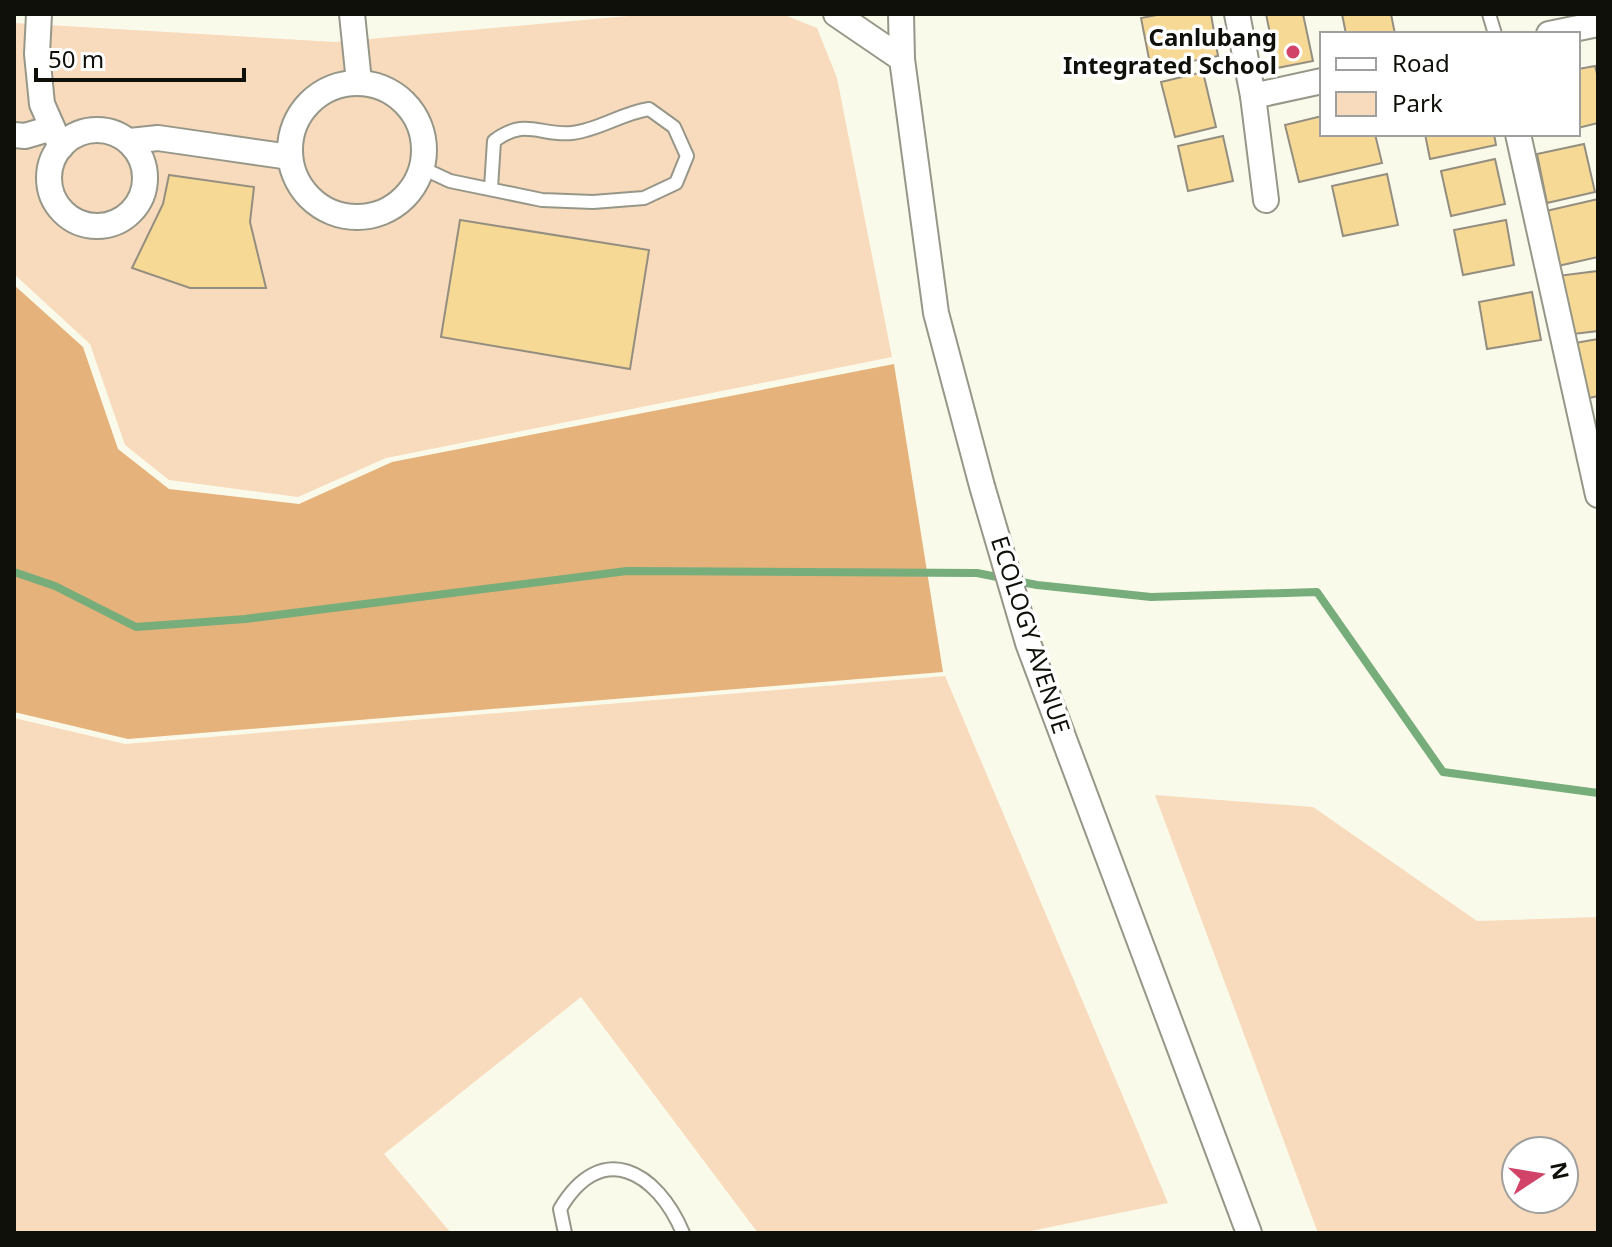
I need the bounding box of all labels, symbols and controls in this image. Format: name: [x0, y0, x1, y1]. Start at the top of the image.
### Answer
place label: Canlubang Integrated School: [1063, 20, 1277, 81]
scale bar: [36, 32, 244, 82]
legend: [1320, 32, 1580, 136]
text: 50 m: [48, 42, 104, 75]
marker: Canlubang Integrated School: [1284, 43, 1302, 61]
text: Road: [1392, 46, 1450, 79]
text: Park: [1392, 86, 1443, 119]
street label: ECOLOGY AVENUE: [984, 531, 1079, 738]
north arrow: [1500, 1135, 1580, 1215]
text: N: [1544, 1159, 1577, 1183]

